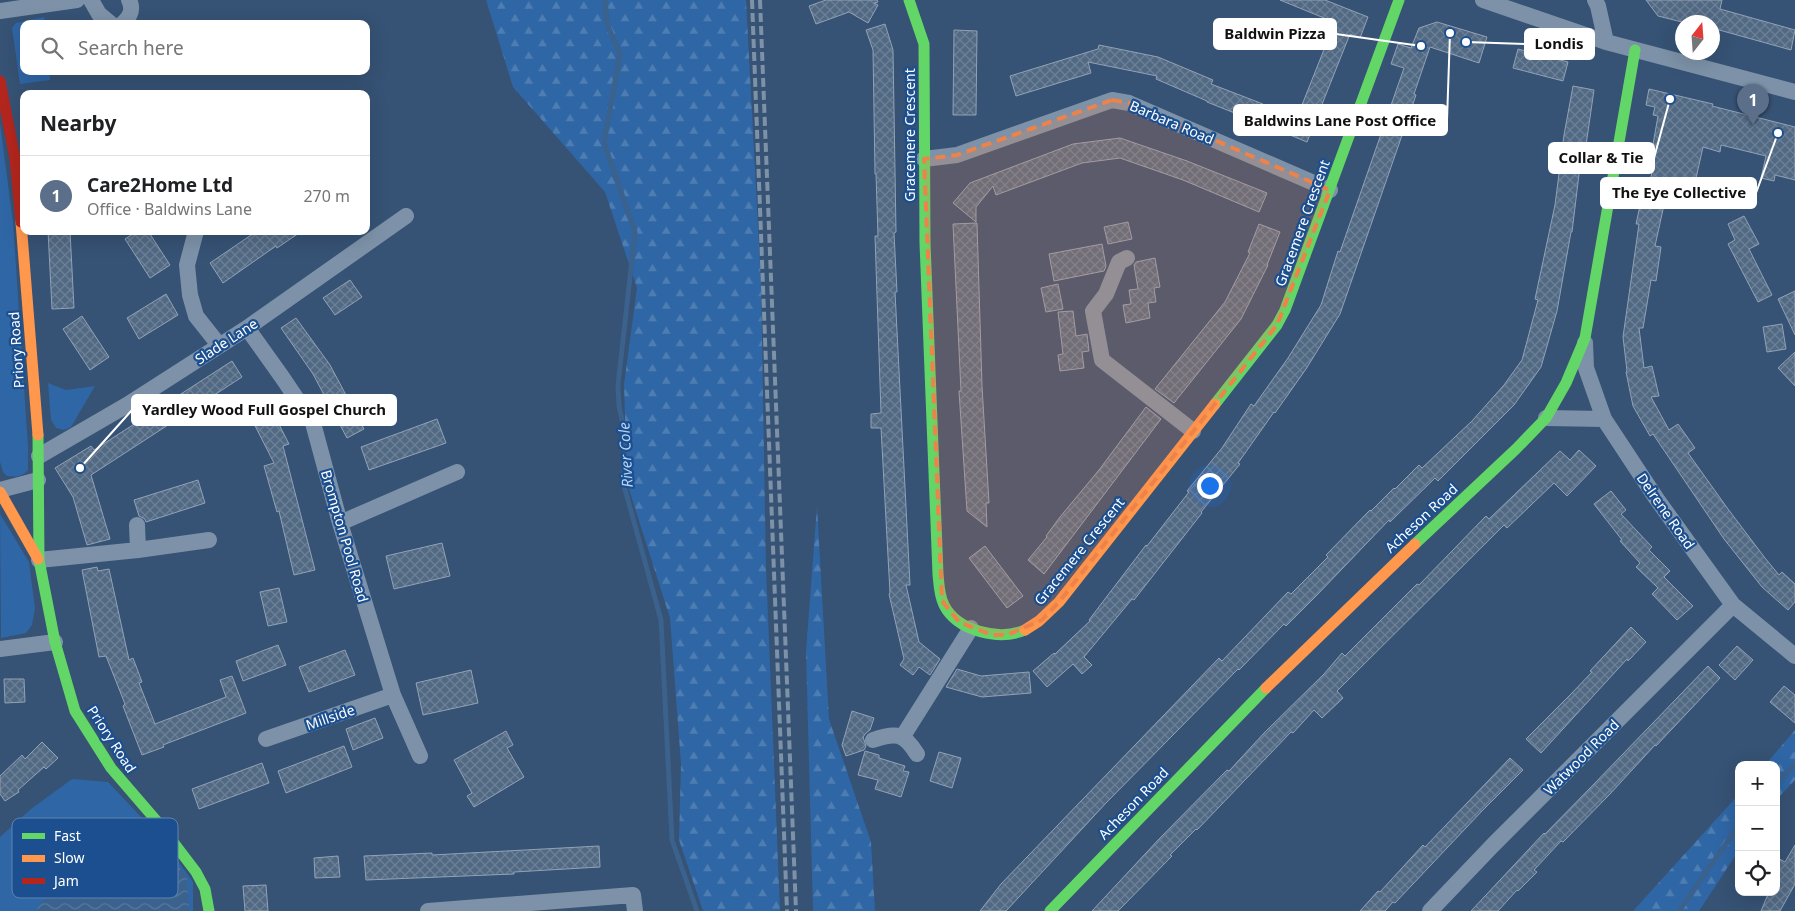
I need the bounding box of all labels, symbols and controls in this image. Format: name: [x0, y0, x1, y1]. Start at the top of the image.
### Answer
north arrow: [1675, 15, 1720, 60]
callout: Baldwin Pizza: [1214, 19, 1336, 49]
search box: [20, 20, 370, 75]
text: Baldwin Pizza: [1224, 23, 1326, 43]
callout: Londis: [1525, 29, 1594, 59]
text: Londis: [1534, 33, 1584, 53]
icon: search: [38, 34, 66, 62]
text: Search here: [78, 35, 184, 61]
street label: Gracemere Crescent: [900, 68, 919, 202]
pin: 1: [1737, 84, 1769, 125]
street label: Barbara Road: [1127, 96, 1217, 148]
callout: Baldwins Lane Post Office: [1234, 105, 1447, 135]
text: Nearby: [40, 109, 116, 137]
text: Baldwins Lane Post Office: [1244, 110, 1436, 130]
callout: Collar & Tie: [1549, 143, 1654, 173]
text: Collar & Tie: [1559, 147, 1643, 167]
street label: Gracemere Crescent: [1270, 157, 1334, 289]
text: Care2Home Ltd: [87, 172, 233, 198]
callout: The Eye Collective: [1601, 178, 1756, 208]
text: The Eye Collective: [1612, 182, 1746, 202]
text: 1: [51, 185, 61, 207]
text: 270 m: [303, 185, 350, 207]
text: Office · Baldwins Lane: [87, 198, 252, 220]
street label: Priory Road: [4, 311, 28, 389]
street label: Slade Lane: [191, 314, 261, 368]
callout: Yardley Wood Full Gospel Church: [132, 395, 396, 425]
text: Yardley Wood Full Gospel Church: [142, 399, 386, 419]
water label: River Cole: [613, 421, 637, 488]
street label: Brompton Pool Road: [317, 468, 373, 604]
street label: Delrene Road: [1633, 469, 1699, 553]
your location: [1197, 473, 1223, 499]
street label: Acheson Road: [1380, 479, 1462, 557]
street label: Gracemere Crescent: [1030, 493, 1128, 609]
street label: Millside: [303, 700, 357, 734]
street label: Priory Road: [83, 702, 141, 776]
street label: Watwood Road: [1539, 715, 1623, 799]
map controls: [1735, 761, 1780, 896]
button: +: [1735, 761, 1780, 806]
street label: Acheson Road: [1094, 763, 1172, 843]
button: −: [1735, 806, 1780, 851]
legend: [12, 818, 178, 898]
text: Fast: [54, 826, 81, 845]
text: Slow: [54, 848, 85, 867]
button: locate: [1735, 851, 1780, 896]
text: Jam: [52, 871, 79, 890]

